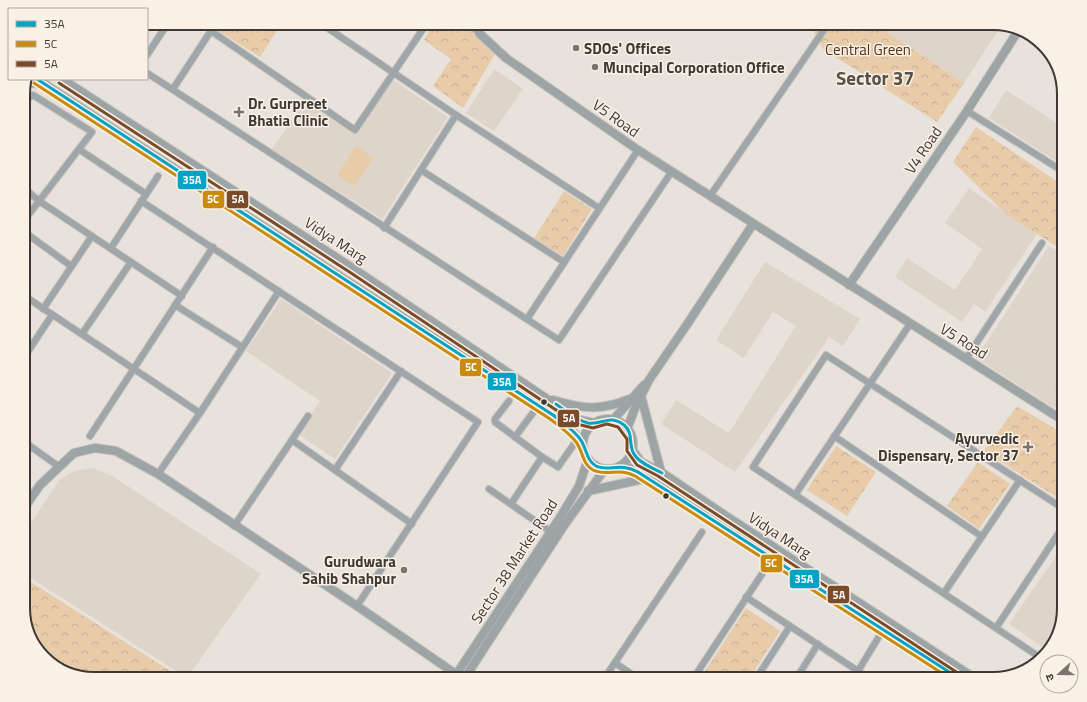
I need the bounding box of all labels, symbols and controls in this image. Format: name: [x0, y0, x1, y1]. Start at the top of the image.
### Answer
legend: [8, 8, 148, 80]
text: 35A: [44, 14, 65, 33]
text: 5C: [44, 34, 58, 53]
place label: SDOs' Offices: [584, 37, 671, 60]
park label: Central Green: [825, 38, 911, 61]
marker: SDOs' Offices: [571, 43, 581, 53]
text: 5A: [44, 54, 58, 73]
place label: Muncipal Corporation Office: [603, 56, 785, 79]
marker: Muncipal Corporation Office: [590, 62, 600, 72]
district label: Sector 37: [836, 63, 914, 92]
place label: Dr. Gurpreet Bhatia Clinic: [248, 92, 329, 132]
street label: V5 Road: [588, 93, 644, 143]
marker: Dr. Gurpreet Bhatia Clinic: [233, 106, 245, 118]
street label: V4 Road: [899, 122, 947, 178]
line badge: 35A: [177, 170, 207, 190]
text: 35A: [183, 172, 202, 188]
line badge: 5C: [202, 190, 225, 209]
line badge: 5A: [226, 190, 249, 209]
text: 5C: [207, 191, 219, 207]
text: 5A: [232, 191, 245, 207]
street label: Vidya Marg: [300, 211, 372, 269]
street label: V5 Road: [935, 317, 993, 365]
line badge: 5C: [459, 358, 482, 377]
text: 5C: [465, 359, 477, 375]
line badge: 35A: [487, 372, 517, 391]
text: 35A: [493, 374, 512, 390]
unlabelled marker: [539, 397, 549, 407]
line badge: 5A: [557, 409, 580, 428]
text: 5A: [563, 410, 576, 426]
place label: Ayurvedic Dispensary, Sector 37: [878, 427, 1019, 467]
marker: Ayurvedic Dispensary, Sector 37: [1022, 441, 1034, 453]
unlabelled marker: [661, 491, 671, 501]
street label: Sector 38 Market Road: [465, 494, 563, 628]
street label: Vidya Marg: [744, 506, 816, 564]
place label: Gurudwara Sahib Shahpur: [302, 550, 396, 590]
line badge: 5C: [760, 554, 783, 573]
text: 5C: [765, 555, 777, 571]
marker: Gurudwara Sahib Shahpur: [399, 565, 409, 575]
line badge: 35A: [789, 569, 820, 589]
text: 35A: [795, 571, 814, 587]
line badge: 5A: [827, 585, 850, 604]
text: 5A: [833, 587, 846, 603]
north arrow: [1039, 654, 1079, 694]
text: उ: [1041, 671, 1058, 683]

